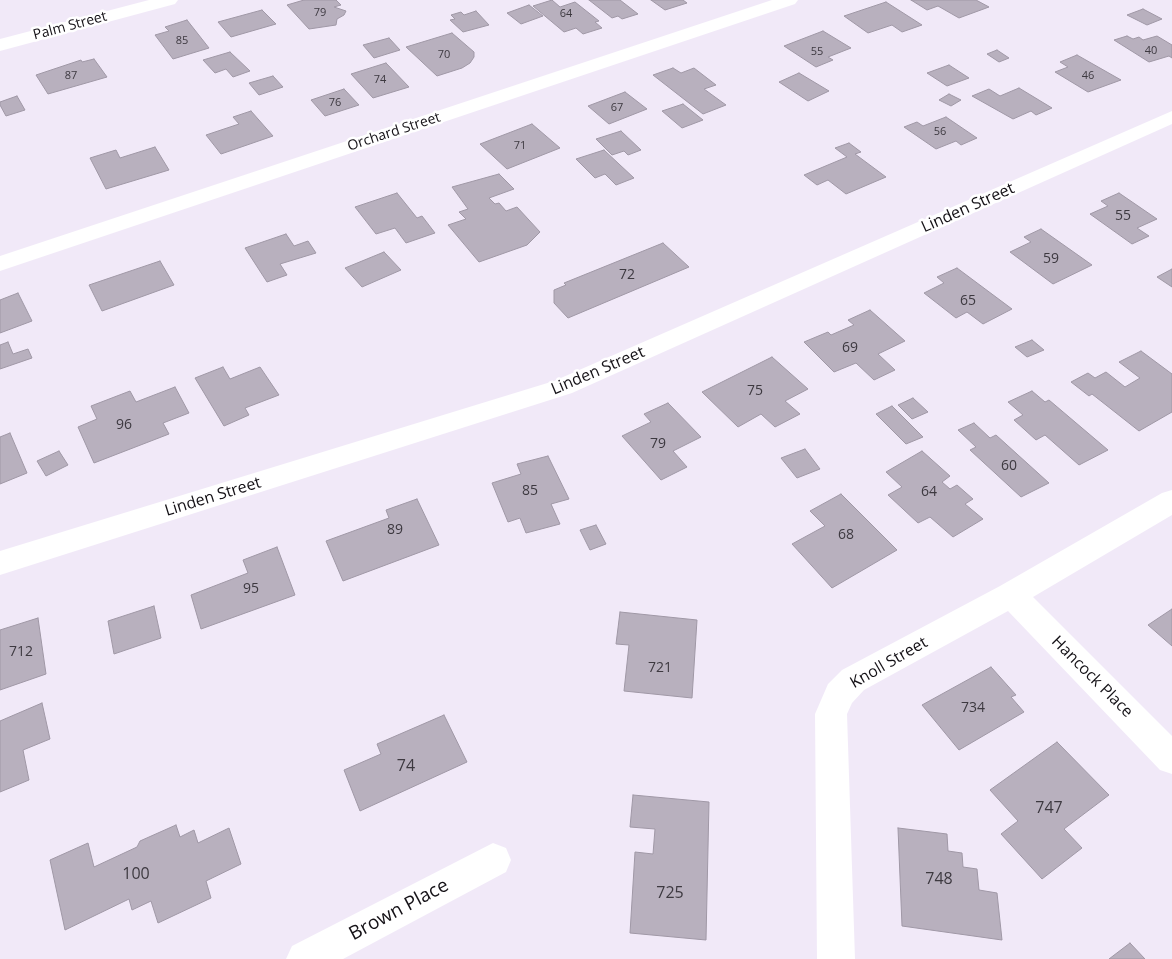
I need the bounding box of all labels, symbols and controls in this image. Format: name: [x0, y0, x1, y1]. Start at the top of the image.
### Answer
house number: 79: [314, 6, 326, 20]
house number: 64: [560, 7, 572, 21]
street label: Palm Street: [31, 8, 109, 44]
house number: 85: [176, 34, 188, 48]
house number: 40: [1145, 44, 1157, 58]
house number: 55: [811, 45, 823, 59]
house number: 70: [438, 48, 450, 62]
house number: 87: [65, 69, 77, 83]
house number: 46: [1082, 69, 1094, 83]
house number: 74: [374, 73, 386, 87]
house number: 76: [329, 96, 341, 110]
house number: 67: [611, 101, 623, 115]
street label: Orchard Street: [345, 109, 443, 155]
house number: 56: [934, 125, 946, 139]
house number: 71: [514, 139, 526, 153]
street label: Linden Street: [919, 179, 1017, 237]
house number: 55: [1115, 208, 1131, 224]
house number: 59: [1043, 251, 1059, 267]
house number: 72: [619, 267, 635, 283]
house number: 65: [960, 293, 976, 309]
house number: 69: [842, 340, 858, 356]
street label: Linden Street: [548, 343, 648, 399]
house number: 75: [747, 383, 763, 399]
house number: 96: [116, 417, 132, 433]
house number: 79: [650, 436, 666, 452]
house number: 60: [1001, 458, 1017, 474]
street label: Linden Street: [163, 473, 263, 521]
house number: 85: [522, 483, 538, 499]
house number: 64: [921, 484, 937, 500]
house number: 89: [387, 522, 403, 538]
house number: 68: [838, 527, 854, 543]
house number: 95: [243, 581, 259, 597]
street label: Hancock Place: [1047, 632, 1137, 722]
street label: Knoll Street: [847, 633, 931, 693]
house number: 712: [9, 644, 33, 660]
house number: 721: [648, 660, 672, 676]
house number: 734: [961, 700, 985, 716]
house number: 74: [397, 756, 415, 776]
house number: 747: [1035, 798, 1063, 818]
house number: 100: [122, 864, 150, 884]
house number: 748: [925, 869, 953, 889]
street label: Brown Place: [345, 874, 453, 946]
house number: 725: [656, 883, 684, 903]

